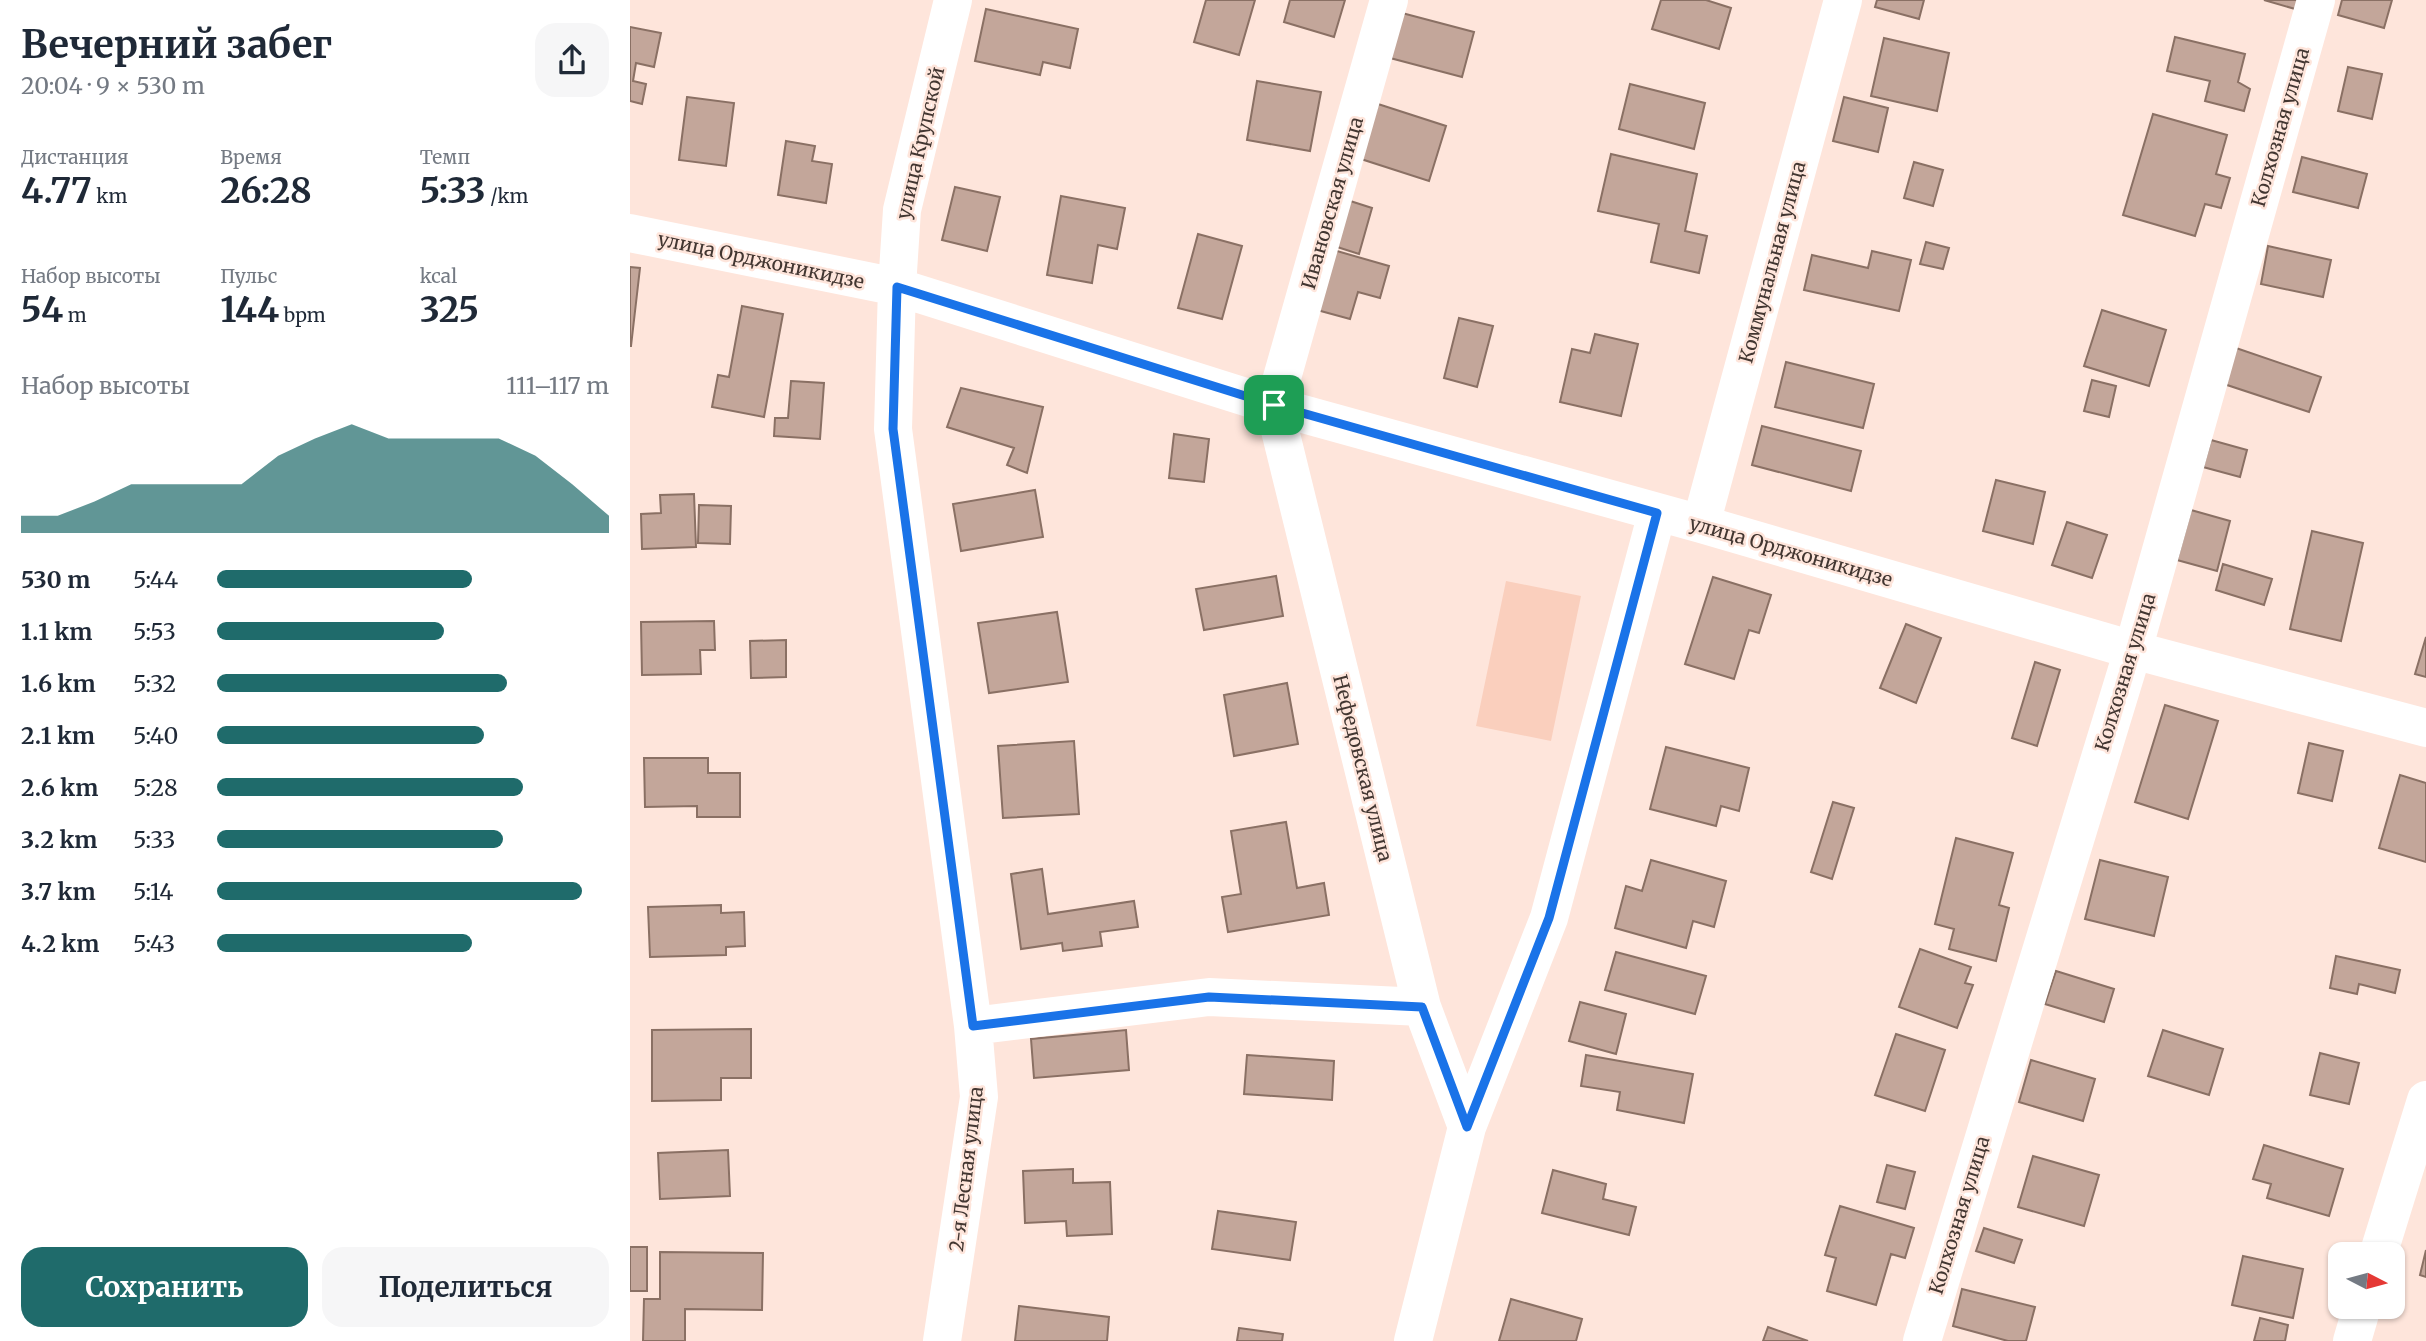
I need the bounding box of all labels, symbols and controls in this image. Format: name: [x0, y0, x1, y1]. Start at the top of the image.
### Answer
text: Вечерний забег: [21, 21, 332, 68]
button: share: [535, 23, 609, 97]
street label: Колхозная улица: [2246, 45, 2314, 209]
street label: улица Крупской: [891, 64, 949, 222]
text: 20:04 · 9 × 530 m: [21, 71, 205, 100]
street label: Ивановская улица: [1296, 114, 1368, 292]
text: Дистанция: [21, 145, 129, 169]
text: Время: [220, 145, 282, 169]
text: Темп: [420, 145, 470, 169]
street label: Коммунальная улица: [1733, 158, 1811, 366]
text: 4.77: [21, 169, 92, 213]
text: 26:28: [220, 169, 312, 213]
text: 5:33: [420, 169, 486, 213]
text: km: [92, 184, 127, 208]
text: /km: [486, 184, 528, 208]
street label: улица Орджоникидзе: [656, 226, 866, 294]
text: Набор высоты: [21, 264, 161, 288]
text: Пульс: [220, 264, 277, 288]
text: kcal: [420, 264, 457, 288]
text: 54: [21, 288, 63, 332]
text: 144: [220, 288, 279, 332]
text: 325: [420, 288, 479, 332]
text: m: [63, 303, 87, 327]
text: bpm: [279, 303, 326, 327]
text: Набор высоты: [21, 371, 190, 400]
text: 111–117 m: [506, 371, 609, 400]
pin: [1244, 375, 1304, 435]
icon: arrive: [1255, 386, 1293, 424]
street label: улица Орджоникидзе: [1687, 510, 1895, 592]
text: 530 m: [21, 565, 90, 594]
text: 5:44: [133, 565, 178, 594]
street label: Колхозная улица: [2090, 590, 2160, 754]
text: 1.1 km: [21, 617, 92, 646]
text: 5:53: [133, 617, 176, 646]
text: 1.6 km: [21, 669, 96, 698]
text: 5:32: [133, 669, 176, 698]
street label: Нефедовская улица: [1328, 672, 1398, 864]
text: 2.1 km: [21, 721, 95, 750]
text: 5:40: [133, 721, 178, 750]
text: 2.6 km: [21, 773, 98, 802]
text: 5:28: [133, 773, 178, 802]
text: 3.2 km: [21, 825, 98, 854]
text: 5:33: [133, 825, 175, 854]
text: 3.7 km: [21, 877, 96, 906]
text: 5:14: [133, 877, 173, 906]
text: 4.2 km: [21, 929, 99, 958]
text: 5:43: [133, 929, 175, 958]
street label: 2-я Лесная улица: [944, 1085, 988, 1253]
street label: Колхозная улица: [1924, 1133, 1994, 1297]
north arrow: [2328, 1242, 2404, 1320]
map controls: [2328, 1242, 2405, 1319]
button: Сохранить: [21, 1247, 308, 1327]
button: Поделиться: [322, 1247, 609, 1327]

